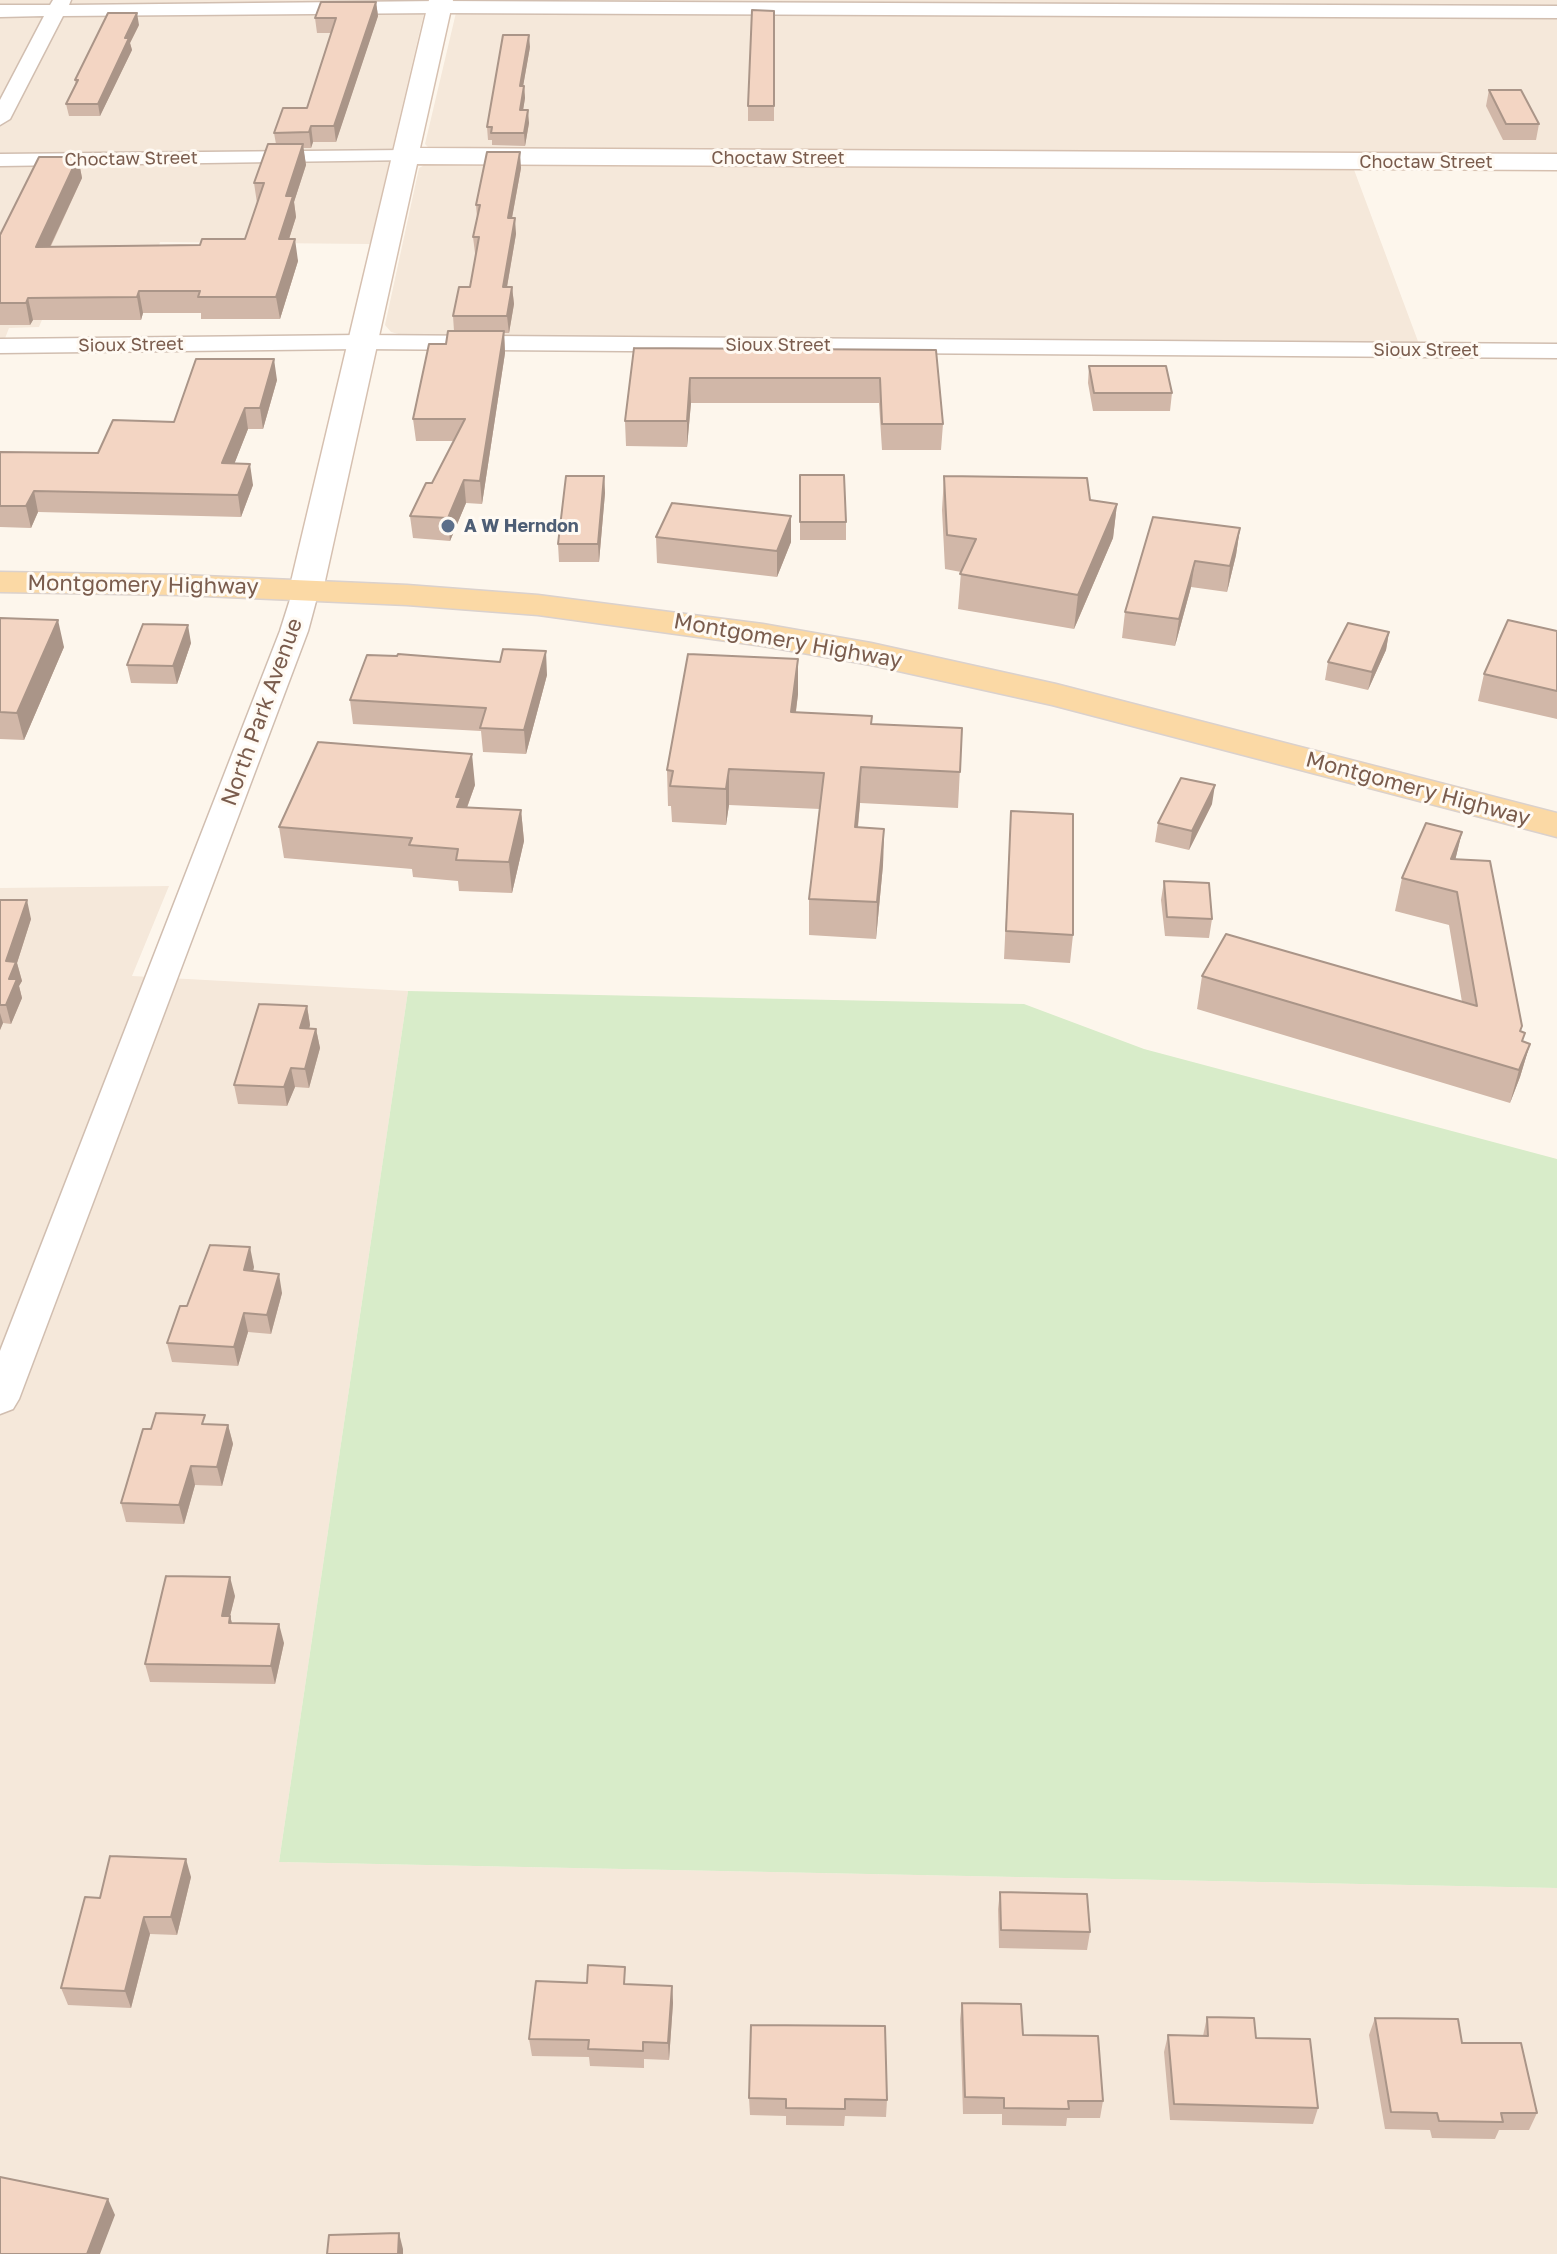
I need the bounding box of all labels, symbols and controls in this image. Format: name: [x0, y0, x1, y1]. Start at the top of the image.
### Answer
street label: Choctaw Street: [64, 147, 198, 171]
street label: Choctaw Street: [711, 147, 845, 169]
street label: Choctaw Street: [1359, 151, 1493, 173]
street label: Sioux Street: [78, 333, 184, 357]
street label: Sioux Street: [725, 334, 831, 356]
street label: Sioux Street: [1373, 339, 1479, 361]
place label: A W Herndon: [464, 515, 579, 537]
marker: A W Herndon: [439, 517, 457, 535]
street label: Montgomery Highway: [27, 570, 259, 600]
street label: Montgomery Highway: [672, 608, 904, 674]
street label: North Park Avenue: [216, 615, 308, 809]
street label: Montgomery Highway: [1303, 746, 1533, 832]

